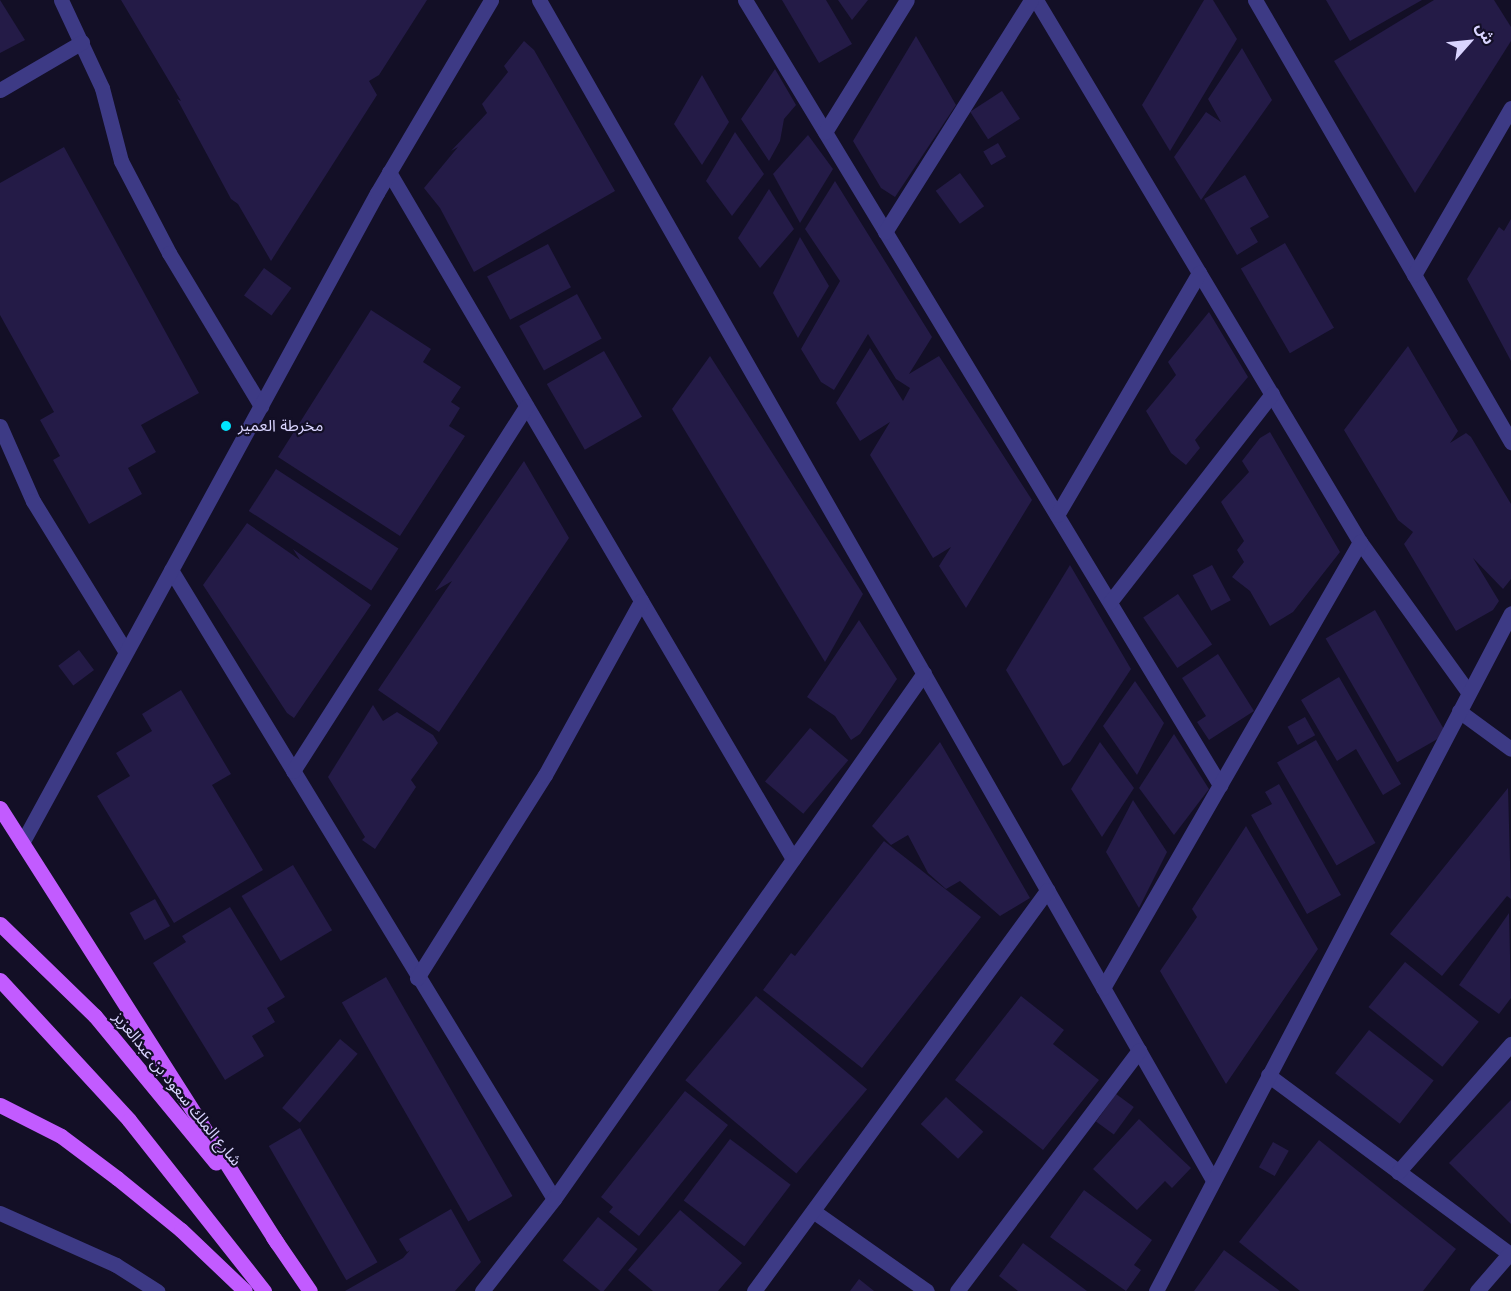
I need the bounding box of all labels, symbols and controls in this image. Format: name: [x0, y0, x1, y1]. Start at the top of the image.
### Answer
north arrow: [1439, 12, 1499, 72]
text: ش: [1473, 20, 1498, 47]
place label: مخرطة العمير: [238, 416, 323, 436]
marker: مخرطة العمير: [219, 419, 233, 433]
street label: شارع الملك سعود بن عبدالعزيز: [109, 1008, 245, 1170]

